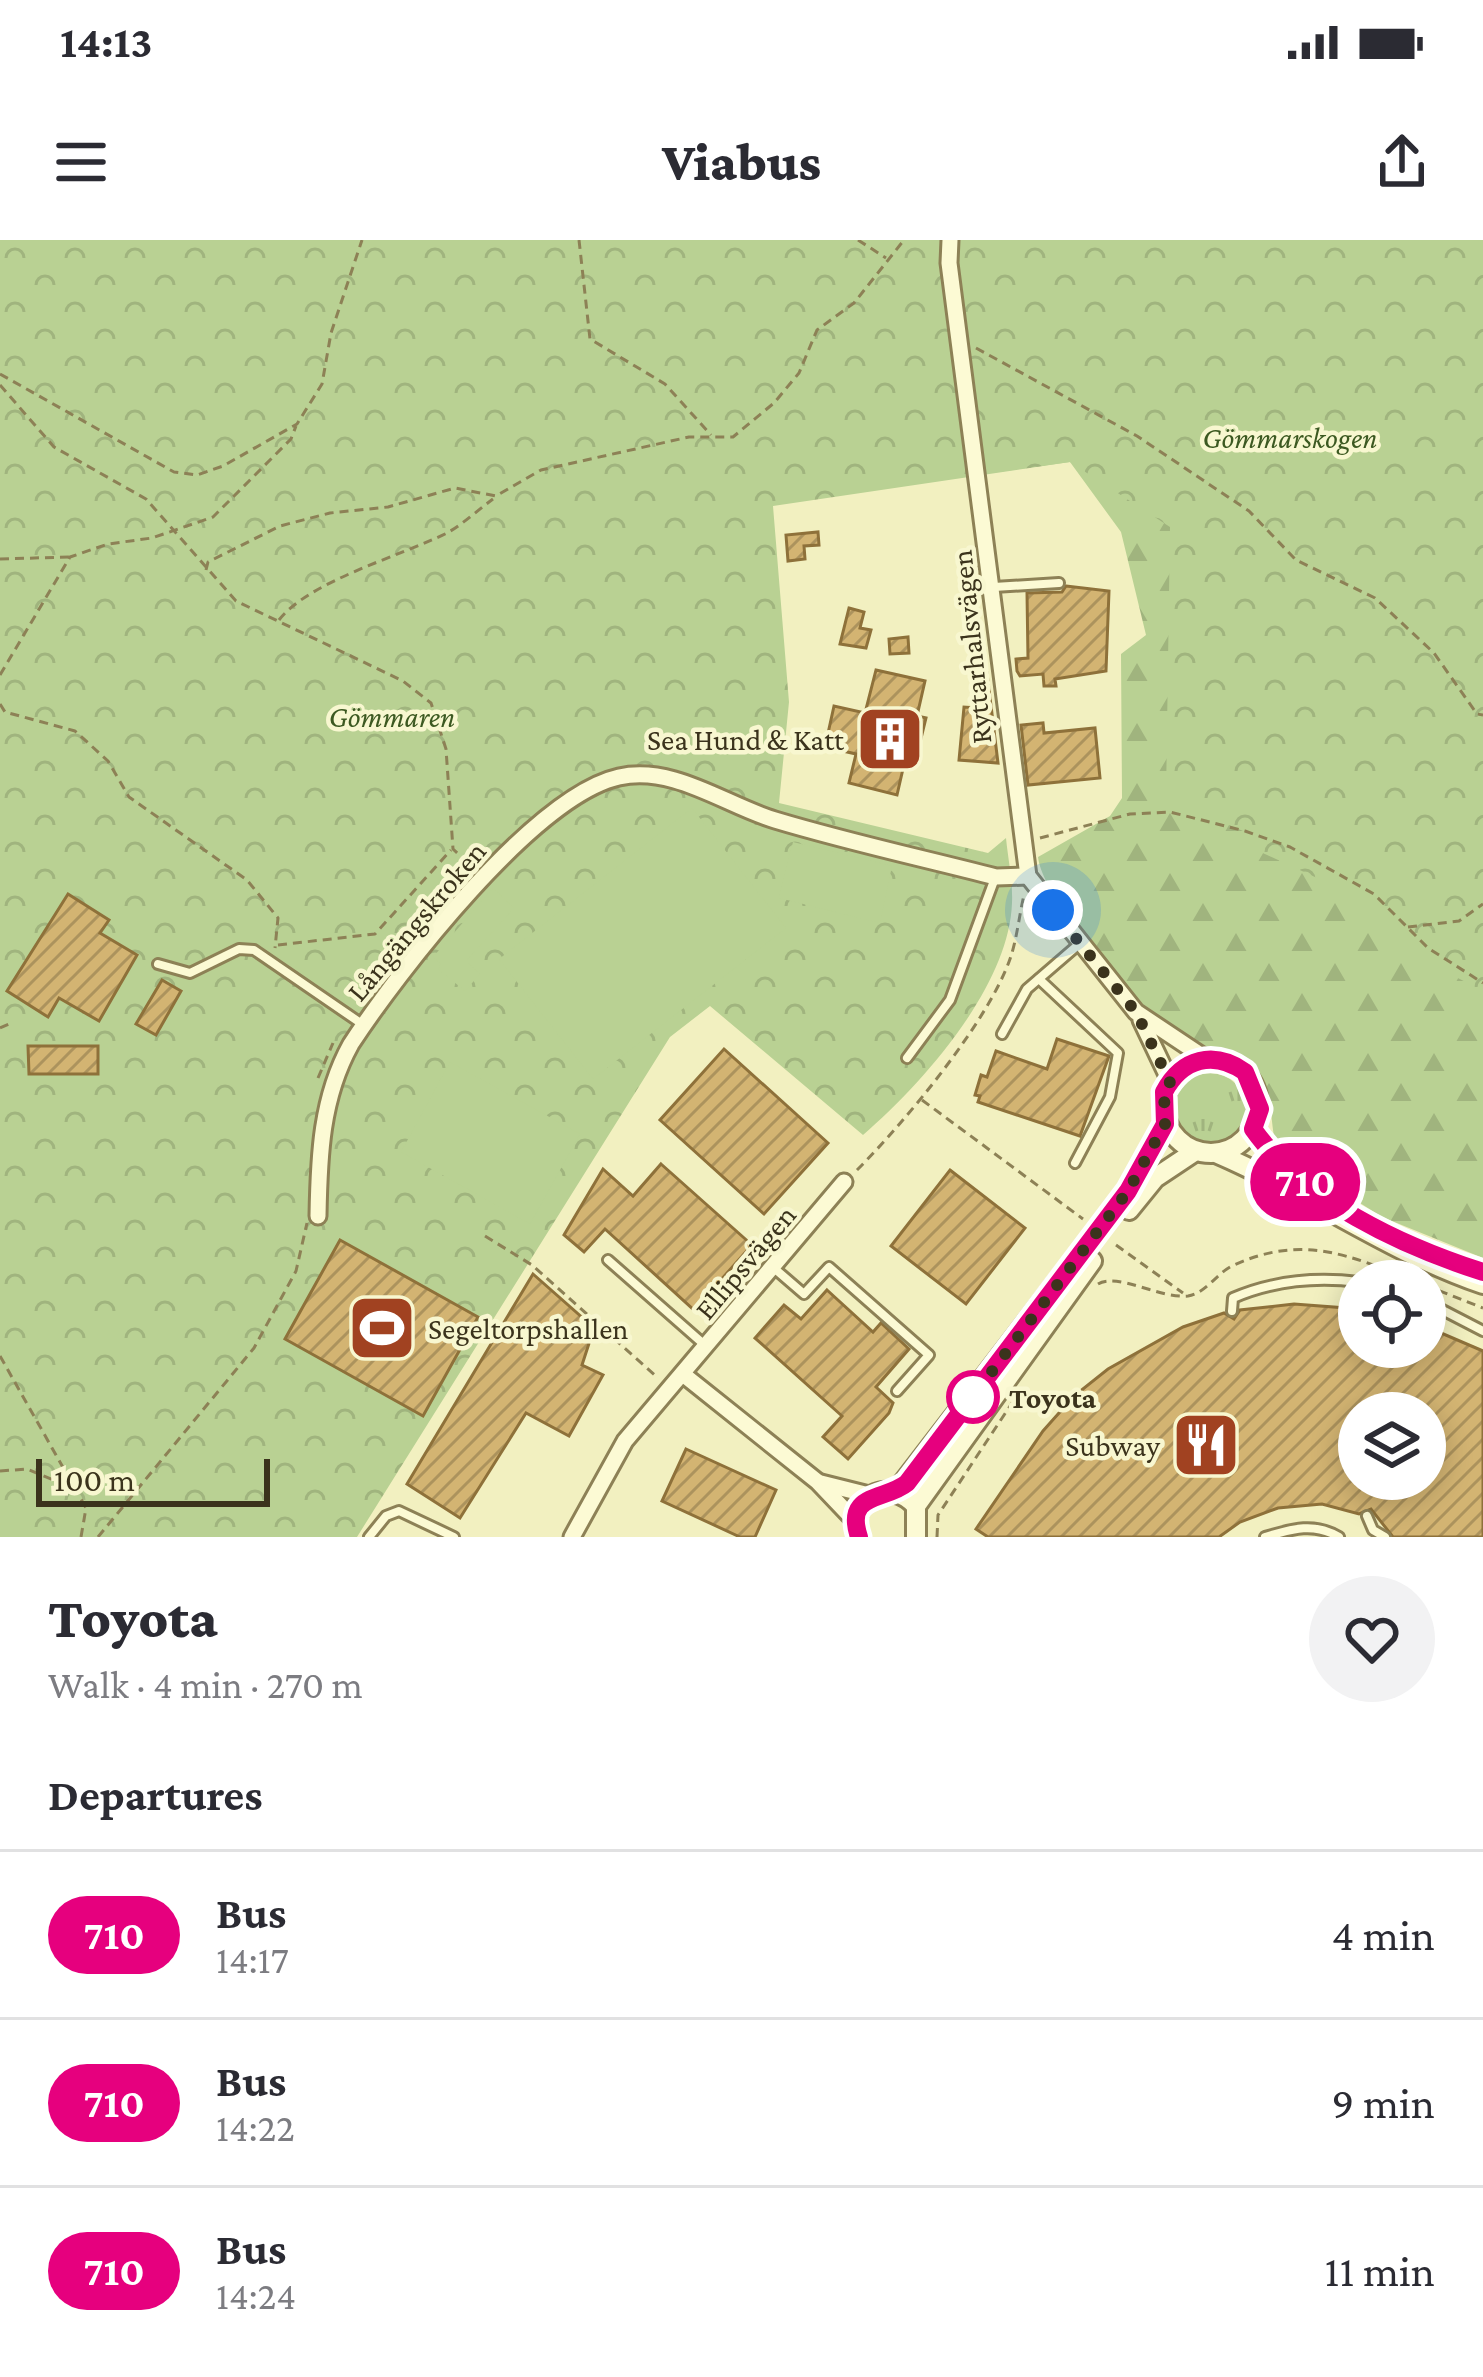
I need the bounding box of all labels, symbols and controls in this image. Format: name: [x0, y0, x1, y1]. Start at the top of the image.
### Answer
text: 14:13: [60, 17, 152, 67]
icon: menu: [48, 129, 114, 195]
icon: share: [1369, 129, 1435, 195]
text: Viabus: [662, 132, 821, 192]
park label: Gömmarskogen: [1203, 421, 1377, 455]
street label: Ryttarhalsvägen: [944, 548, 999, 746]
park label: Gömmaren: [329, 700, 455, 733]
building icon: Sea Hund & Katt: [855, 704, 925, 774]
place label: Sea Hund & Katt: [647, 723, 845, 756]
street label: Långängskroken: [340, 835, 493, 1008]
your location: [1023, 880, 1083, 940]
line badge: 710: [1236, 1143, 1374, 1221]
text: 710: [1274, 1158, 1336, 1205]
street label: Ellipsvägen: [688, 1198, 803, 1326]
map controls: [1338, 1260, 1446, 1500]
button: locate: [1338, 1260, 1446, 1368]
sports icon: Segeltorpshallen: [347, 1293, 417, 1363]
place label: Segeltorpshallen: [428, 1312, 628, 1346]
marker: Toyota: [948, 1372, 998, 1422]
place label: Toyota: [1009, 1381, 1097, 1414]
button: layers: [1338, 1392, 1446, 1500]
restaurant icon: Subway: [1171, 1410, 1241, 1480]
place label: Subway: [1065, 1429, 1160, 1463]
scale bar: [36, 1453, 270, 1506]
text: 100 m: [54, 1461, 135, 1498]
button: heart: [1309, 1576, 1435, 1702]
text: Toyota: [48, 1586, 218, 1649]
text: Walk · 4 min · 270 m: [48, 1663, 363, 1706]
text: Departures: [48, 1770, 263, 1820]
text: Bus: [216, 1888, 286, 1938]
text: 4 min: [1331, 1910, 1435, 1960]
text: 710: [83, 1911, 145, 1958]
text: 14:17: [216, 1938, 289, 1981]
text: Bus: [216, 2056, 286, 2106]
text: 9 min: [1332, 2078, 1435, 2128]
text: 710: [83, 2079, 145, 2126]
text: 14:22: [216, 2106, 295, 2149]
text: Bus: [216, 2224, 286, 2274]
text: 11 min: [1325, 2246, 1435, 2296]
text: 710: [83, 2247, 145, 2294]
text: 14:24: [216, 2274, 296, 2317]

